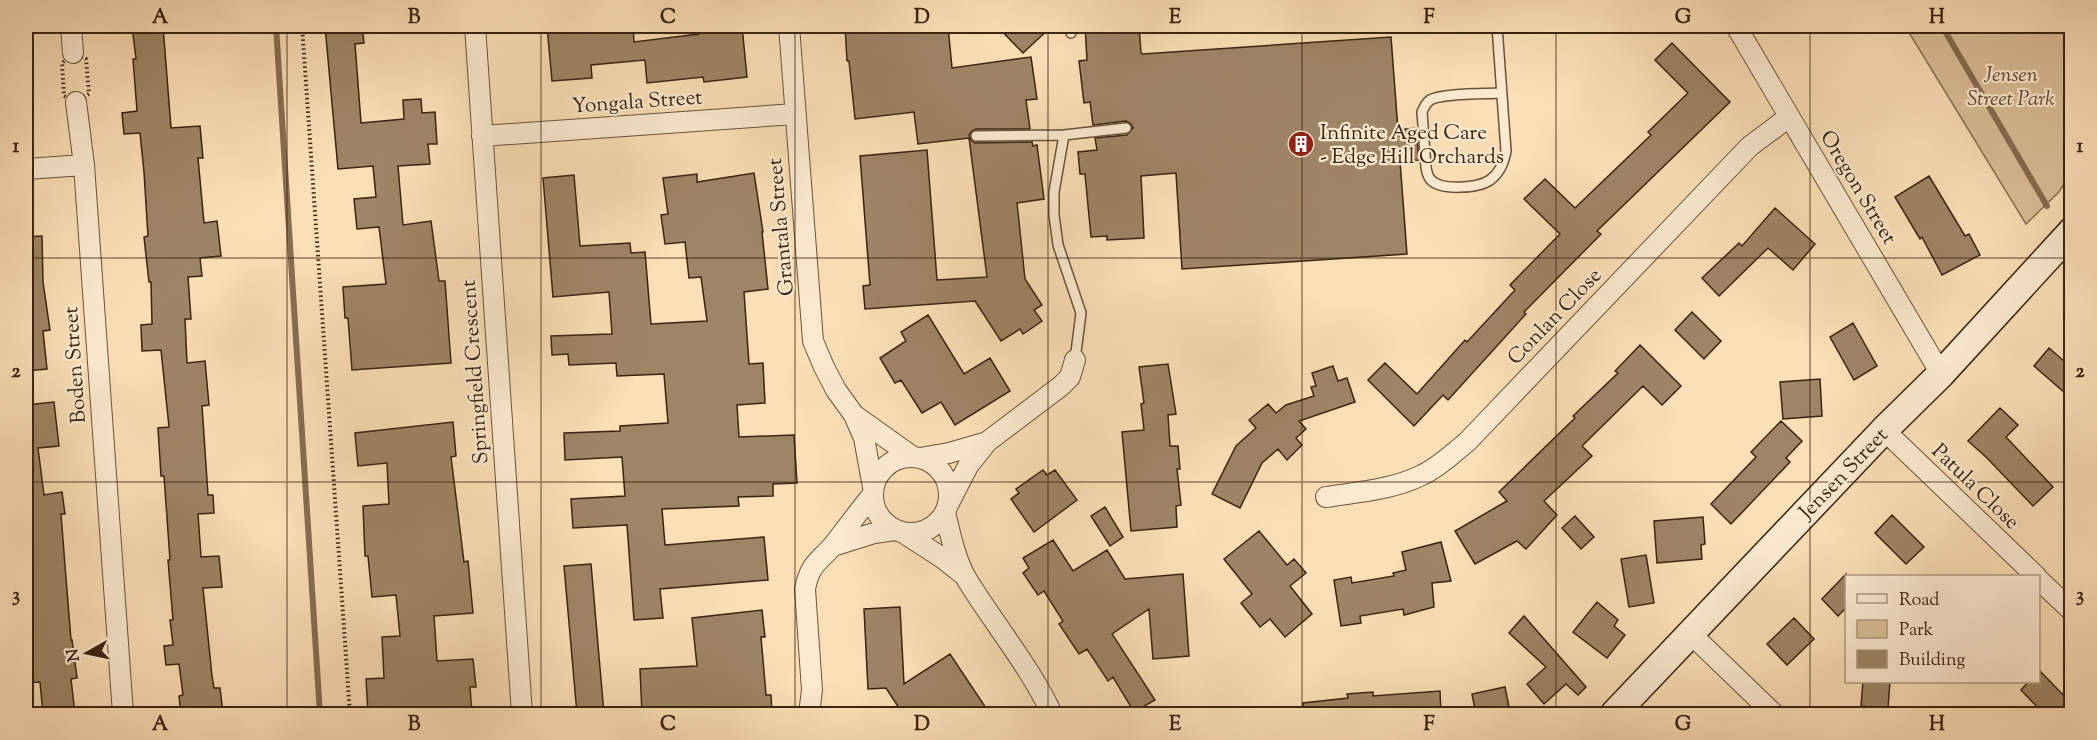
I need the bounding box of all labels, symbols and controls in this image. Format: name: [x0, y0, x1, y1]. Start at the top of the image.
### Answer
text: A: [152, 4, 169, 33]
text: B: [408, 4, 421, 33]
text: C: [660, 4, 676, 33]
text: D: [914, 4, 930, 33]
text: E: [1169, 4, 1182, 33]
text: F: [1423, 4, 1435, 33]
text: G: [1675, 4, 1692, 33]
text: H: [1929, 4, 1945, 33]
park label: Jensen Street Park: [1967, 61, 2055, 115]
street label: Yongala Street: [571, 83, 703, 123]
place label: Infinite Aged Care - Edge Hill Orchards: [1320, 119, 1504, 173]
street label: Oregon Street: [1811, 125, 1903, 251]
building icon: Infinite Aged Care - Edge Hill Orchards: [1286, 129, 1316, 159]
text: 1: [13, 133, 20, 162]
text: 1: [2077, 133, 2084, 162]
street label: Grantala Street: [761, 157, 803, 297]
street label: Conlan Close: [1501, 262, 1610, 373]
street label: Springfield Crescent: [455, 279, 497, 465]
street label: Boden Street: [57, 305, 95, 424]
text: 2: [11, 358, 21, 387]
text: 2: [2075, 358, 2085, 387]
street label: Jensen Street: [1792, 422, 1896, 528]
street label: Patula Close: [1924, 438, 2025, 537]
legend: [1845, 575, 2040, 683]
text: 3: [12, 582, 20, 611]
text: 3: [2076, 582, 2084, 611]
text: Road: [1899, 588, 1939, 614]
text: Park: [1899, 618, 1934, 644]
north arrow: [57, 623, 117, 683]
text: N: [62, 647, 87, 663]
text: Building: [1899, 648, 1965, 674]
text: A: [152, 711, 169, 740]
text: B: [408, 711, 421, 740]
text: C: [660, 711, 676, 740]
text: D: [914, 711, 930, 740]
text: E: [1169, 711, 1182, 740]
text: F: [1423, 711, 1435, 740]
text: G: [1675, 711, 1692, 740]
text: H: [1929, 711, 1945, 740]

